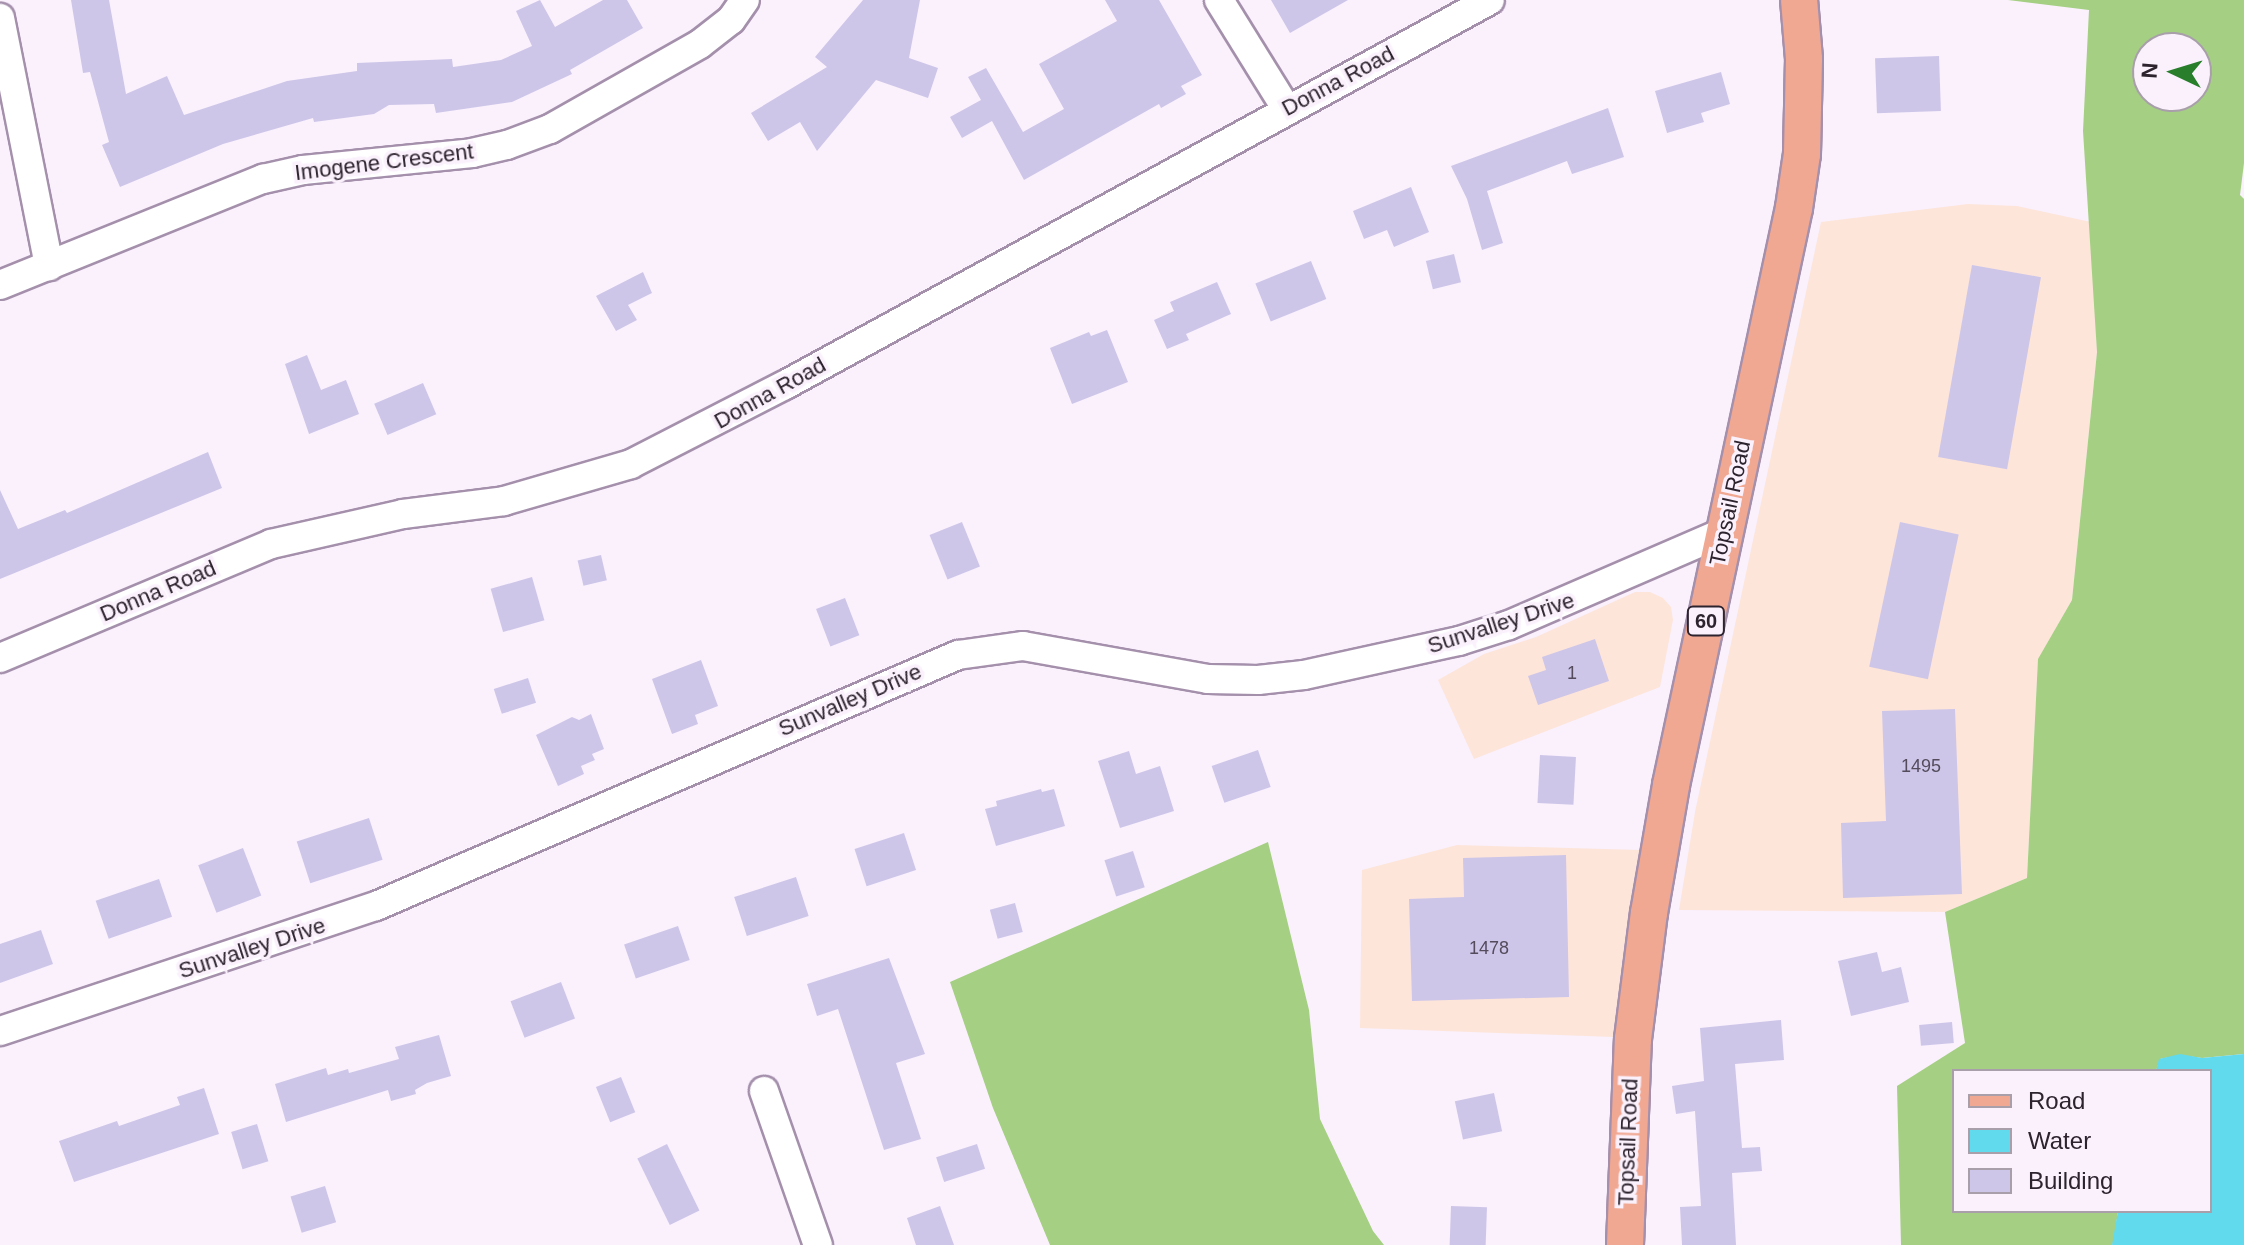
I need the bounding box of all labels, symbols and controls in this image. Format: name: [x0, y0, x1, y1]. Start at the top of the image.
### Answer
north arrow: [2132, 32, 2212, 112]
street label: Donna Road: [1277, 40, 1399, 122]
text: N: [2137, 62, 2163, 79]
street label: Imogene Crescent: [293, 138, 475, 186]
street label: Donna Road: [710, 352, 830, 434]
street label: Topsail Road: [1704, 438, 1756, 568]
street label: Donna Road: [96, 555, 220, 627]
street label: Sunvalley Drive: [1424, 587, 1578, 659]
road number: 60: [1686, 605, 1726, 637]
street label: Sunvalley Drive: [774, 658, 926, 742]
house number: 1: [1567, 662, 1577, 684]
house number: 1495: [1901, 755, 1941, 777]
street label: Sunvalley Drive: [175, 912, 329, 984]
house number: 1478: [1469, 937, 1509, 959]
legend: [1952, 1069, 2212, 1213]
street label: Topsail Road: [1613, 1078, 1643, 1206]
text: Road: [2028, 1087, 2085, 1114]
text: Water: [2028, 1127, 2091, 1154]
text: Building: [2028, 1167, 2113, 1194]

